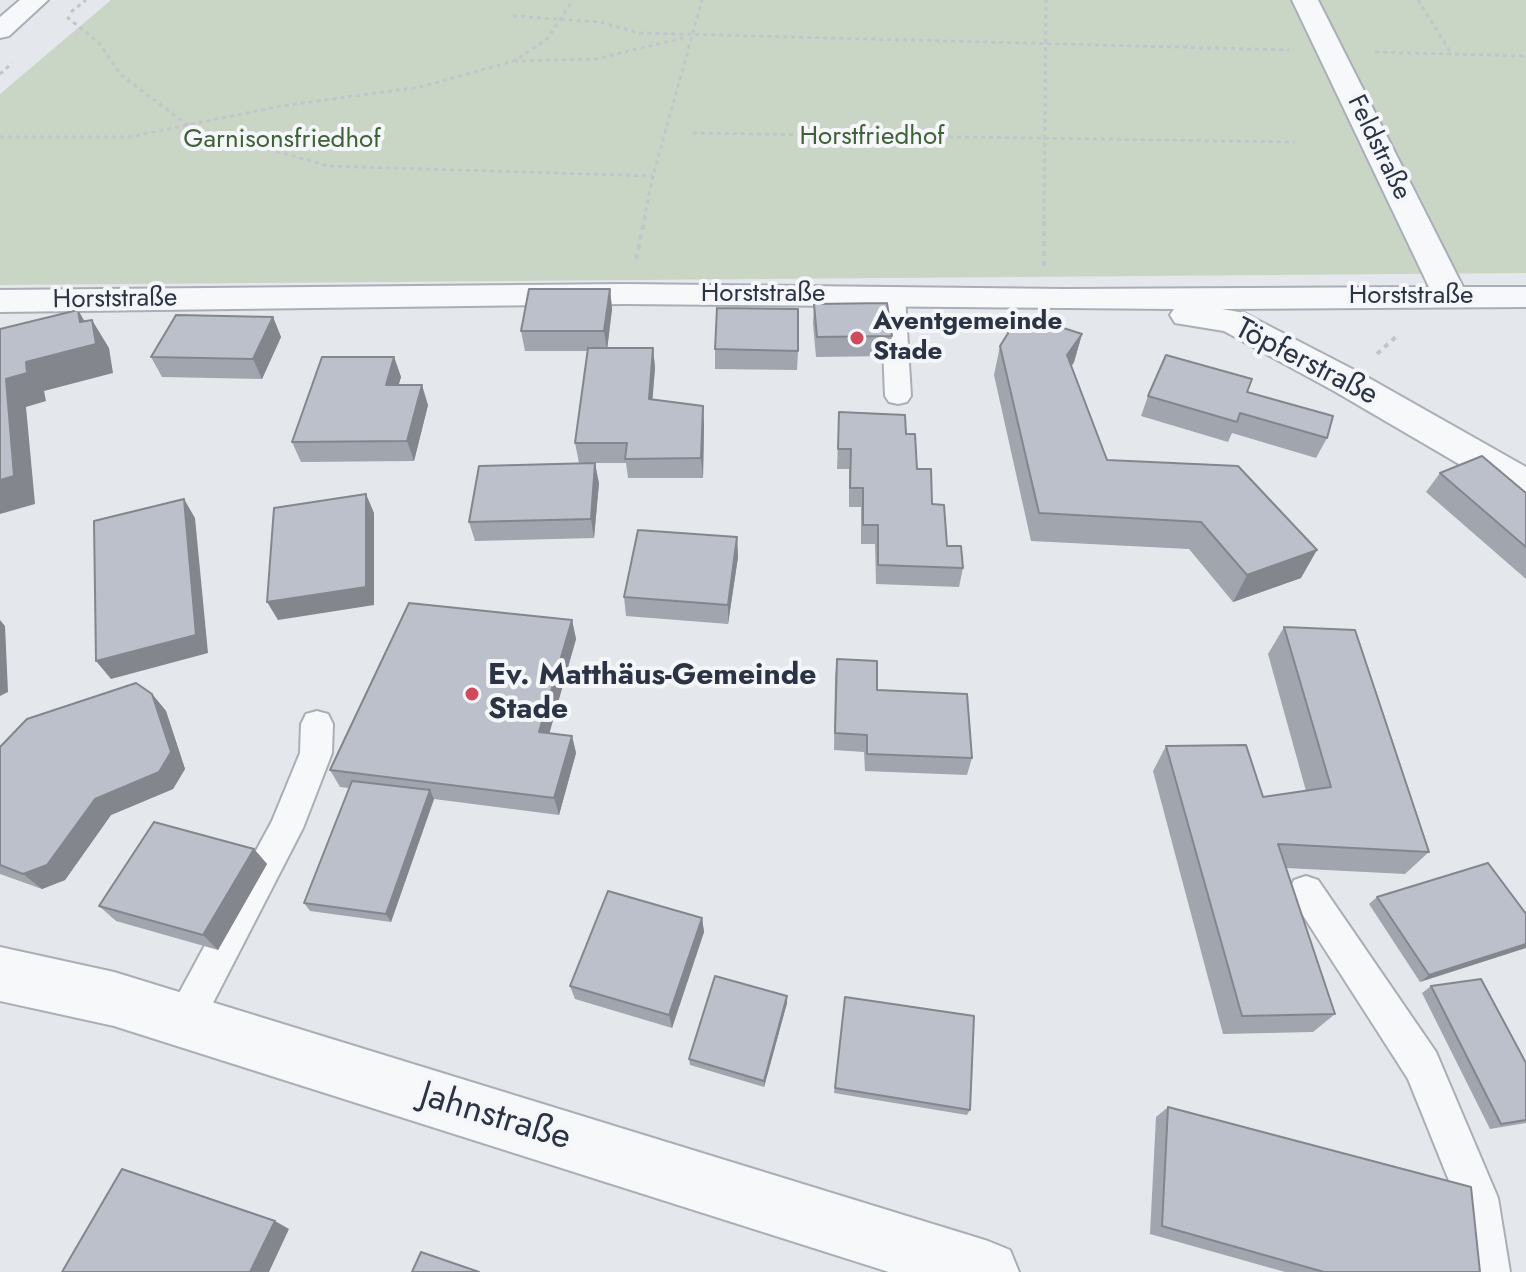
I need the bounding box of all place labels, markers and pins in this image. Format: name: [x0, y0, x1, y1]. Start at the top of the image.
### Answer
place label: Aventgemeinde Stade: [873, 307, 1062, 368]
marker: Aventgemeinde Stade: [848, 329, 866, 347]
place label: Ev. Matthäus-Gemeinde Stade: [488, 659, 816, 730]
marker: Ev. Matthäus-Gemeinde Stade: [463, 685, 481, 703]

